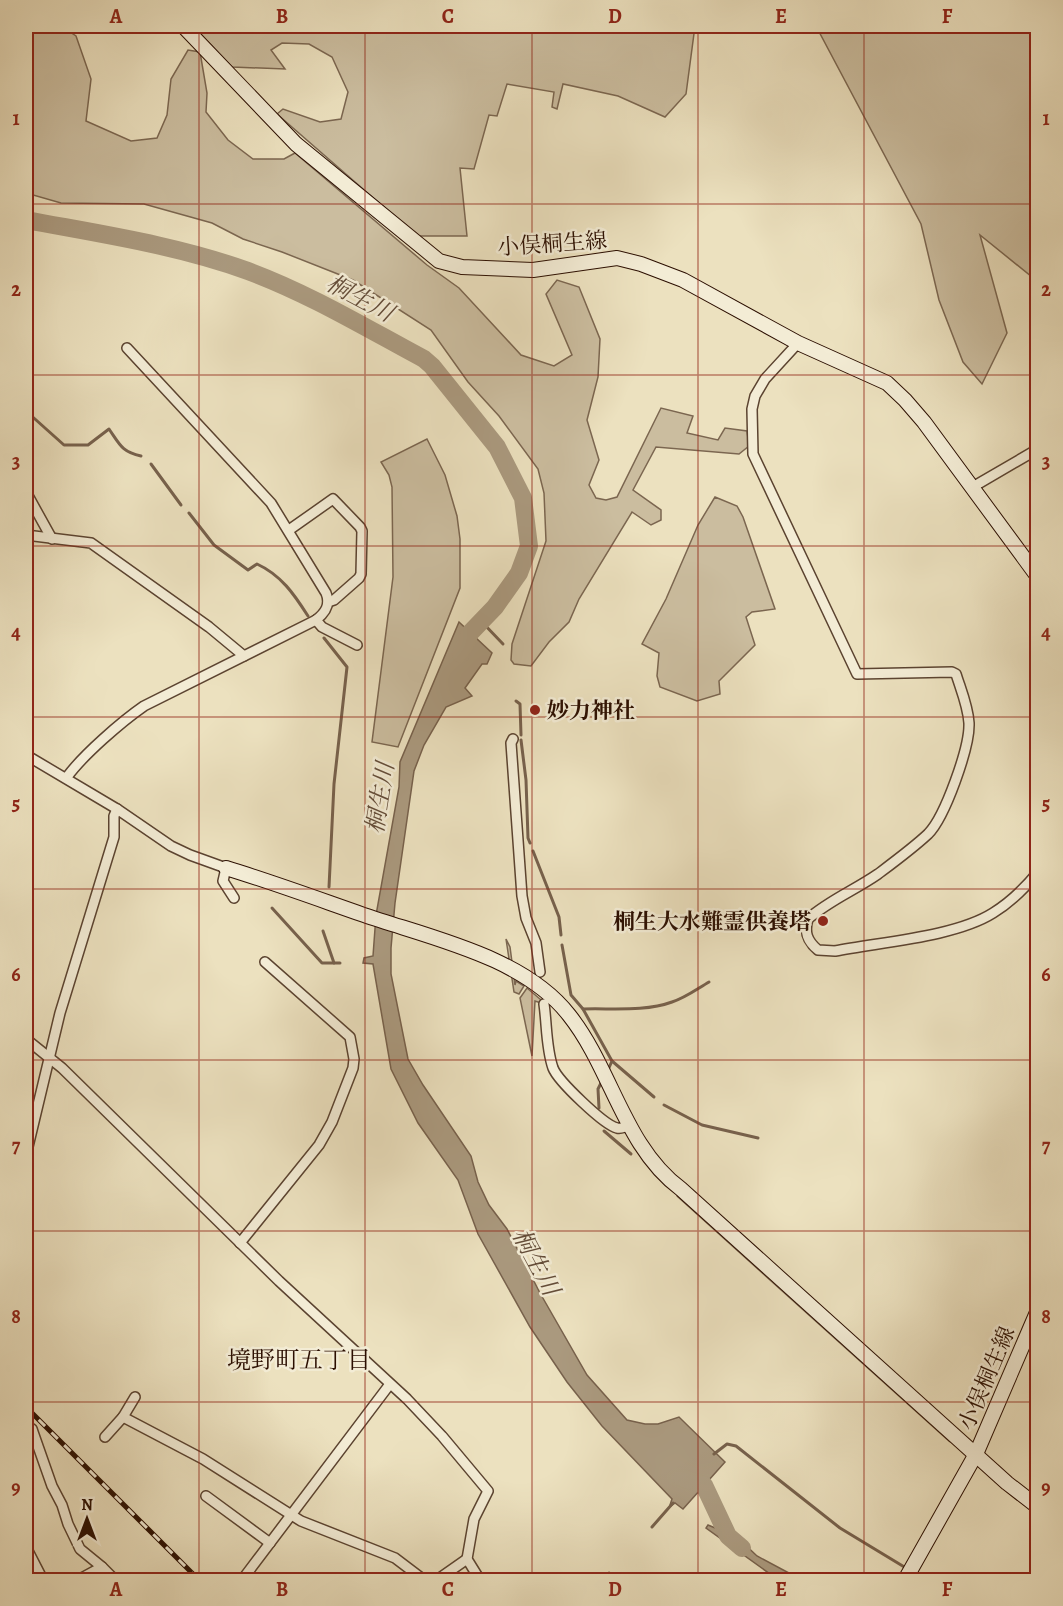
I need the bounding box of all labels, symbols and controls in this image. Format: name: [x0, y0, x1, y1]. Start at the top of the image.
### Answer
text: A: [109, 3, 123, 30]
text: B: [276, 3, 288, 30]
text: C: [442, 3, 454, 30]
text: D: [608, 3, 622, 30]
text: E: [775, 3, 787, 30]
text: F: [942, 3, 953, 30]
text: 1: [12, 105, 20, 132]
text: 1: [1042, 105, 1050, 132]
street label: 小俣桐生線: [496, 225, 608, 263]
water label: 桐生川: [321, 267, 402, 330]
text: 2: [11, 276, 21, 303]
text: 2: [1041, 276, 1051, 303]
text: 3: [12, 448, 20, 475]
text: 3: [1042, 448, 1050, 475]
text: 4: [11, 619, 21, 646]
text: 4: [1041, 619, 1051, 646]
place label: 妙力神社: [547, 696, 635, 726]
marker: 妙力神社: [528, 703, 542, 717]
water label: 桐生川: [359, 757, 402, 836]
text: 5: [12, 790, 20, 817]
text: 5: [1042, 790, 1050, 817]
place label: 桐生大水難霊供養塔: [613, 907, 811, 937]
marker: 桐生大水難霊供養塔: [816, 914, 830, 928]
text: 6: [11, 961, 21, 988]
text: 6: [1041, 961, 1051, 988]
text: 7: [12, 1132, 21, 1159]
text: 7: [1042, 1132, 1051, 1159]
water label: 桐生川: [505, 1223, 568, 1304]
text: 8: [11, 1303, 21, 1330]
text: 8: [1041, 1303, 1051, 1330]
street label: 小俣桐生線: [952, 1322, 1022, 1435]
district label: 境野町五丁目: [227, 1344, 371, 1376]
text: 9: [11, 1474, 21, 1501]
text: 9: [1041, 1474, 1051, 1501]
north arrow: [57, 1489, 117, 1549]
text: N: [81, 1494, 93, 1516]
text: A: [109, 1576, 123, 1603]
text: B: [276, 1576, 288, 1603]
text: C: [442, 1576, 454, 1603]
text: D: [608, 1576, 622, 1603]
text: E: [775, 1576, 787, 1603]
text: F: [942, 1576, 953, 1603]

